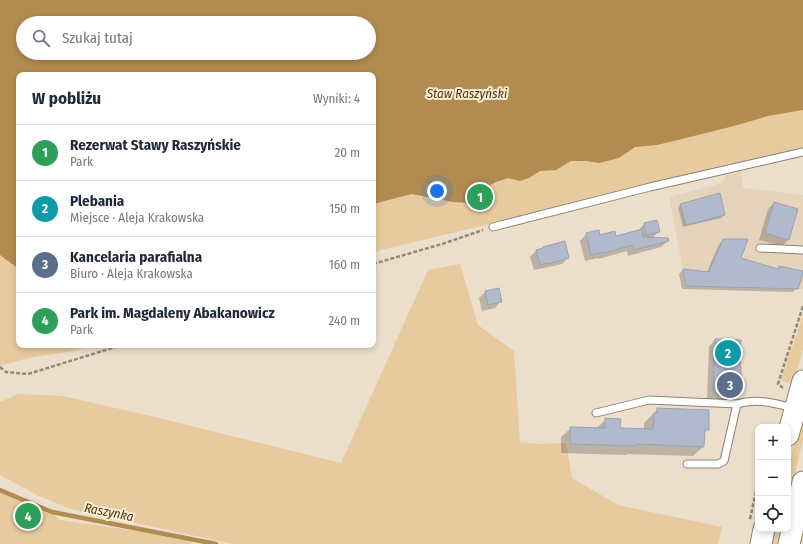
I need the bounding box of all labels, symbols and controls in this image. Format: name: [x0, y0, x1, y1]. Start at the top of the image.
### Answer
search box: [16, 16, 376, 60]
icon: search: [30, 27, 52, 49]
text: Szukaj tutaj: [62, 29, 133, 47]
water label: Staw Raszyński: [426, 86, 508, 101]
text: W pobliżu: [32, 88, 101, 109]
text: Wyniki: 4: [313, 91, 360, 106]
text: Rezerwat Stawy Raszyńskie: [70, 136, 241, 154]
text: 1: [42, 145, 48, 160]
text: 20 m: [334, 145, 360, 160]
text: Park: [70, 154, 93, 169]
your location: [427, 181, 447, 201]
pin: 1: [467, 182, 493, 212]
text: Plebania: [70, 192, 124, 210]
text: 2: [42, 201, 48, 216]
text: 150 m: [329, 201, 360, 216]
text: Miejsce · Aleja Krakowska: [70, 210, 204, 225]
text: Kancelaria parafialna: [70, 248, 202, 266]
text: 3: [42, 257, 48, 272]
text: 160 m: [329, 257, 360, 272]
text: Biuro · Aleja Krakowska: [70, 266, 193, 281]
text: Park im. Magdaleny Abakanowicz: [70, 304, 275, 322]
text: 4: [42, 313, 48, 328]
text: 240 m: [328, 313, 360, 328]
text: Park: [70, 322, 93, 337]
pin: 2: [715, 338, 741, 368]
pin: 3: [717, 370, 743, 400]
map controls: [755, 424, 791, 532]
button: +: [755, 424, 791, 460]
button: −: [755, 460, 791, 496]
button: locate: [755, 496, 791, 532]
water label: Raszynka: [83, 500, 135, 524]
pin: 4: [15, 501, 41, 531]

